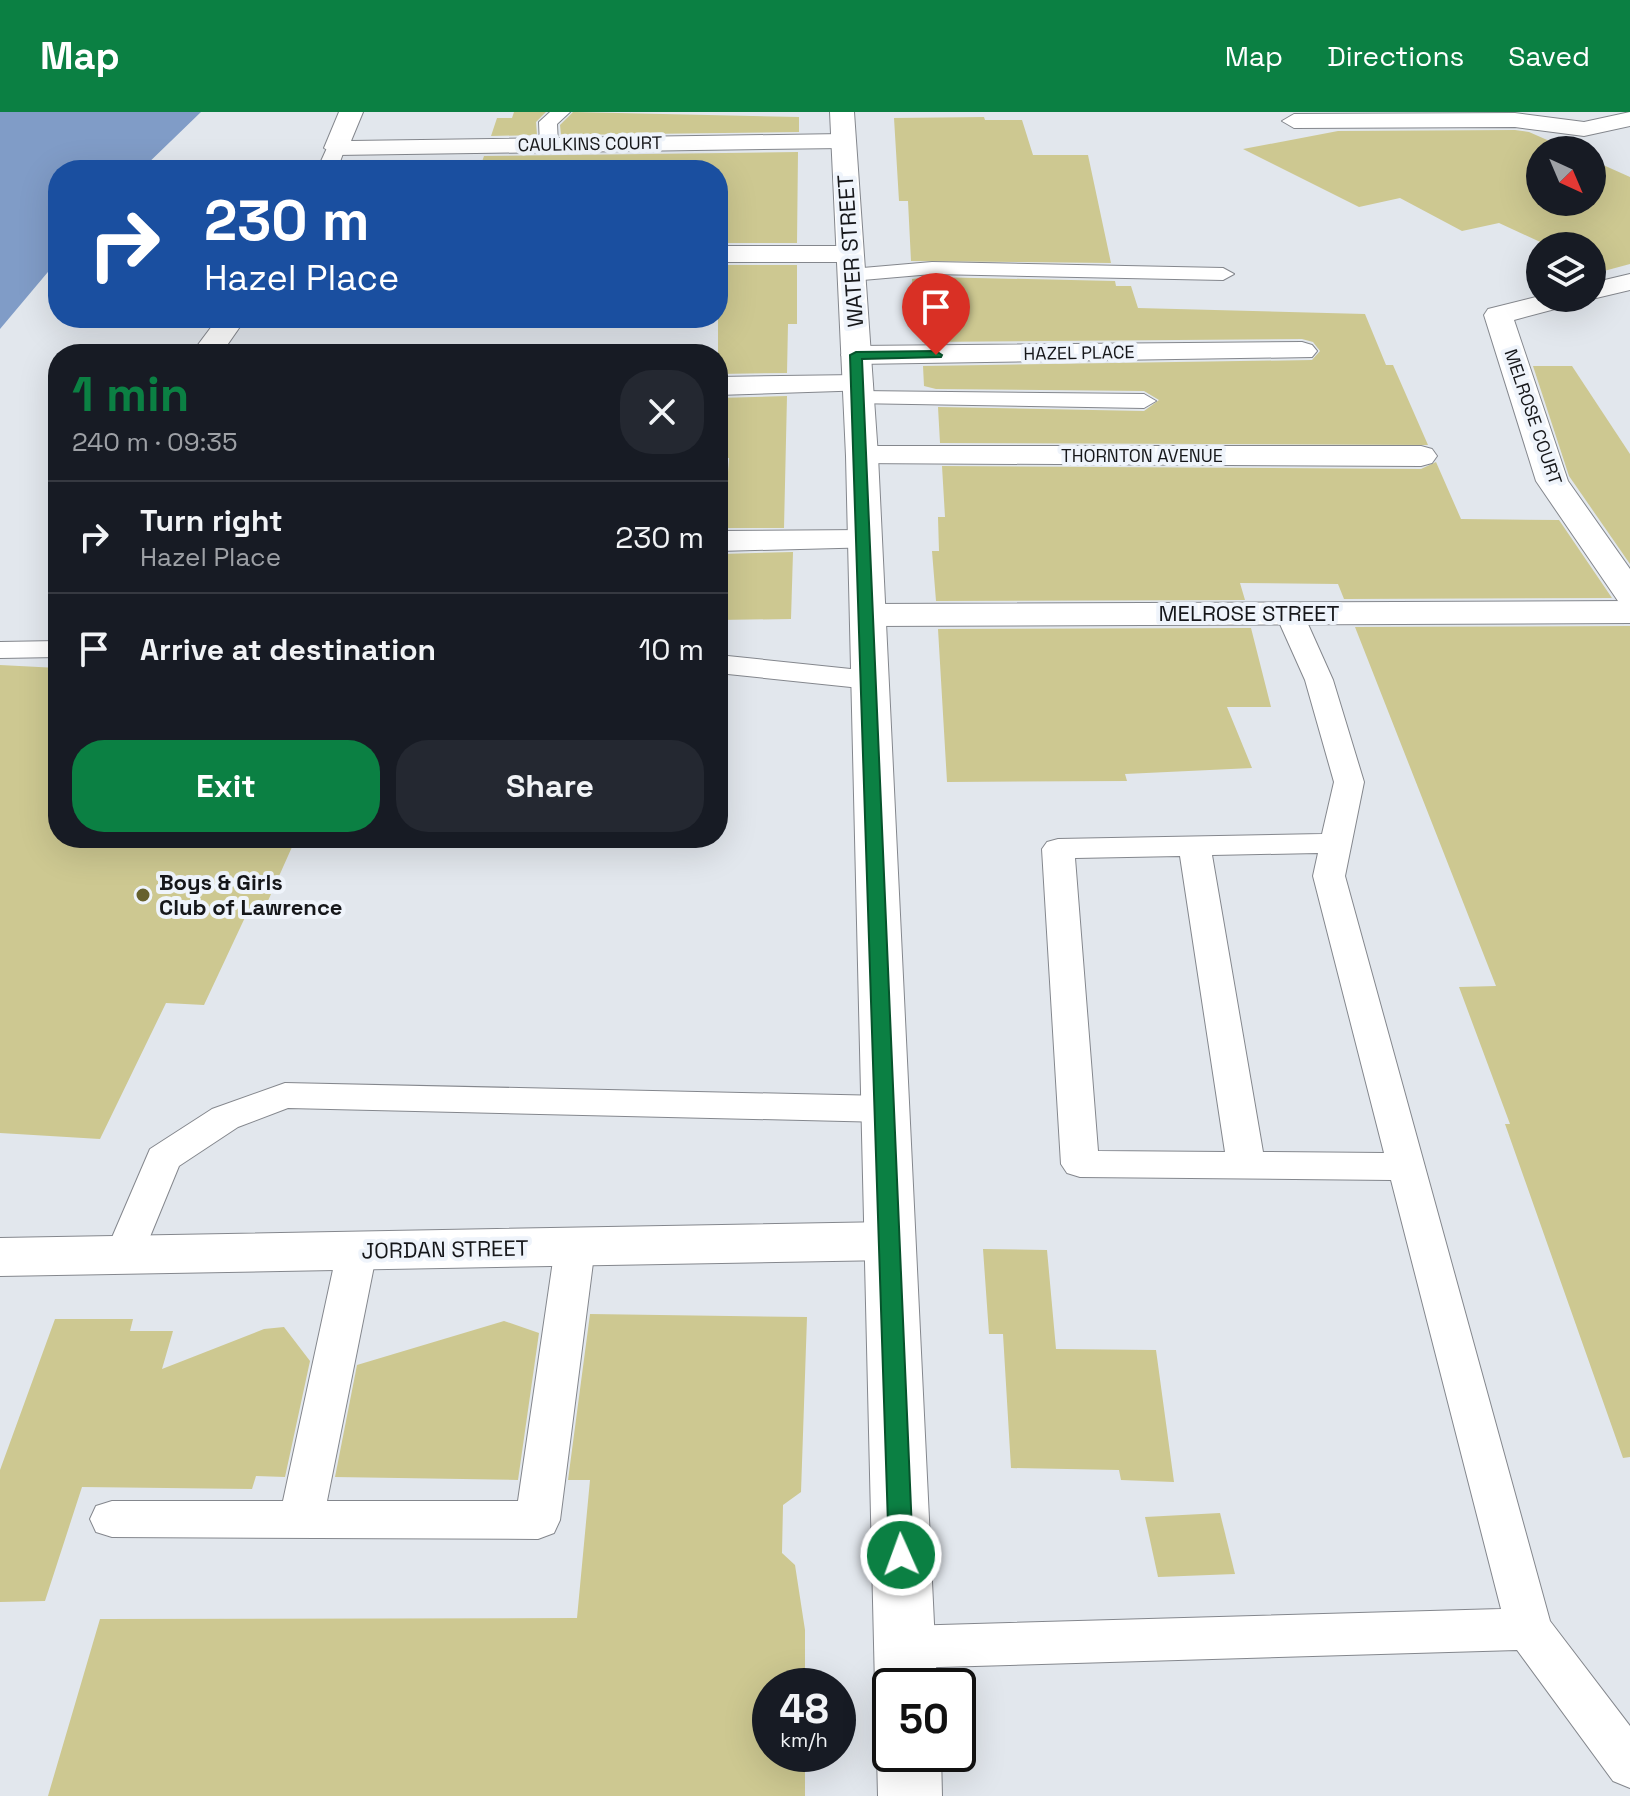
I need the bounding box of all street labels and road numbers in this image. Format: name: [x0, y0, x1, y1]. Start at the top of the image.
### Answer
street label: CAULKINS COURT: [517, 131, 663, 156]
street label: WATER STREET: [831, 174, 869, 328]
street label: HAZEL PLACE: [1023, 340, 1135, 365]
street label: MELROSE COURT: [1499, 346, 1568, 488]
street label: THORNTON AVENUE: [1061, 444, 1223, 467]
street label: MELROSE STREET: [1159, 599, 1340, 627]
street label: JORDAN STREET: [361, 1234, 529, 1264]

